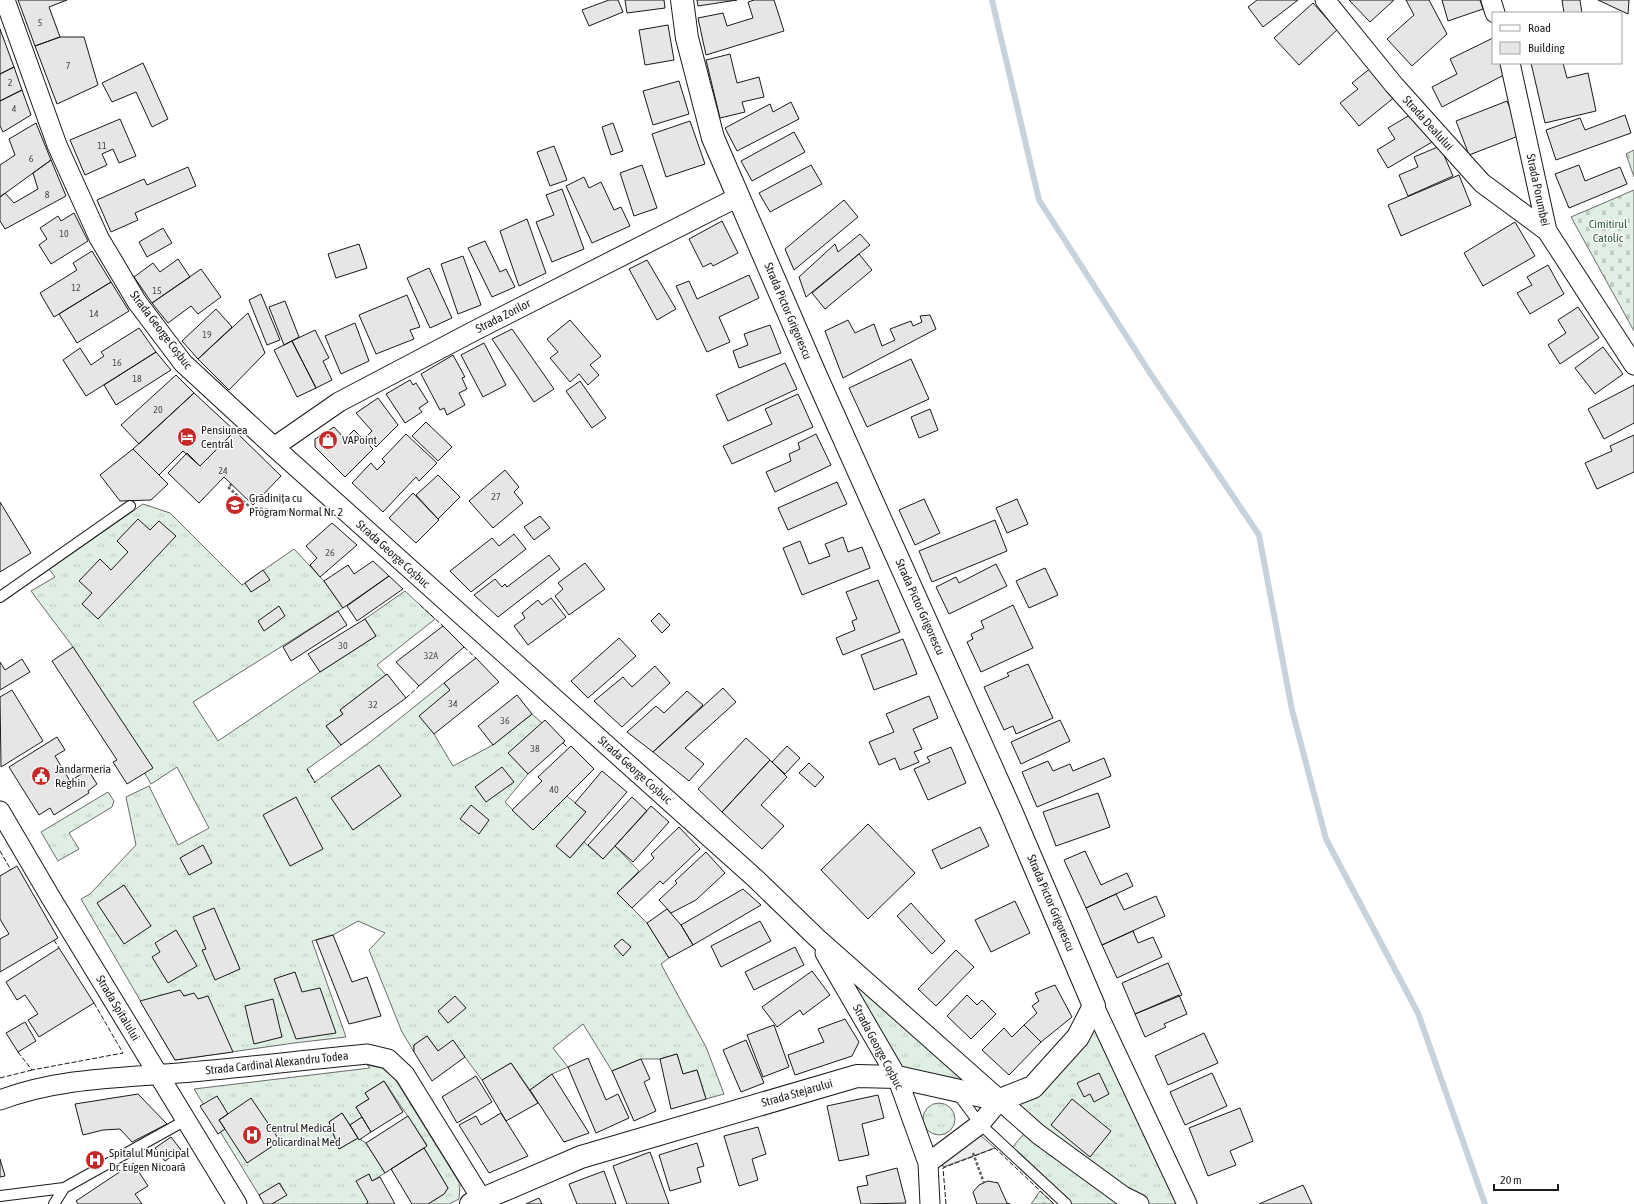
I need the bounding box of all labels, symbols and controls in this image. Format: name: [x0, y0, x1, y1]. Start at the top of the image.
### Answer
legend: [1492, 12, 1622, 64]
house number: 5: [38, 17, 43, 28]
text: Road: [1528, 21, 1551, 35]
text: Building: [1528, 41, 1566, 55]
house number: 7: [66, 60, 71, 71]
house number: 2: [8, 77, 13, 88]
street label: Strada Dealului: [1400, 93, 1456, 153]
house number: 4: [12, 103, 17, 114]
house number: 11: [97, 140, 107, 151]
house number: 6: [29, 153, 34, 164]
street label: Strada Porumbei: [1524, 153, 1552, 227]
house number: 8: [45, 189, 50, 200]
park label: Cimitirul Catolic: [1589, 217, 1628, 245]
house number: 10: [59, 228, 69, 239]
street label: Strada Pictor Grigorescu: [761, 260, 815, 362]
house number: 12: [71, 282, 81, 293]
house number: 15: [152, 285, 162, 296]
street label: Strada George Coșbuc: [127, 288, 195, 372]
street label: Strada Zorilor: [473, 296, 533, 336]
house number: 14: [89, 308, 99, 319]
house number: 19: [202, 329, 212, 340]
house number: 16: [112, 357, 122, 368]
house number: 18: [132, 373, 142, 384]
house number: 20: [153, 404, 163, 415]
place label: Pensiunea Central: [201, 423, 248, 451]
hotel icon: Pensiunea Central: [176, 426, 198, 448]
shop icon: VAPoint: [317, 429, 339, 451]
place label: VAPoint: [342, 433, 378, 447]
house number: 24: [218, 465, 228, 476]
place label: Grădinița cu Program Normal Nr. 2: [249, 491, 343, 519]
house number: 27: [491, 491, 501, 502]
school or university icon: Grădinița cu Program Normal Nr. 2: [224, 494, 246, 516]
street label: Strada George Coșbuc: [353, 517, 433, 591]
house number: 26: [325, 547, 335, 558]
street label: Strada Pictor Grigorescu: [892, 557, 948, 658]
house number: 30: [338, 640, 348, 651]
house number: 32A: [424, 650, 438, 661]
house number: 34: [448, 698, 458, 709]
house number: 32: [368, 699, 378, 710]
house number: 36: [500, 715, 510, 726]
street label: Strada George Coșbuc: [595, 733, 675, 807]
house number: 38: [530, 743, 540, 754]
place label: Jandarmeria Reghin: [55, 762, 111, 790]
public building icon: Jandarmeria Reghin: [30, 765, 52, 787]
house number: 40: [549, 784, 559, 795]
street label: Strada Pictor Grigorescu: [1024, 852, 1078, 954]
street label: Strada Spitalului: [93, 973, 143, 1043]
street label: Strada George Coșbuc: [850, 1002, 907, 1092]
street label: Strada Cardinal Alexandru Todea: [205, 1049, 349, 1077]
street label: Strada Stejarului: [760, 1076, 834, 1110]
place label: Centrul Medical Policardinal Med: [266, 1121, 341, 1149]
hospital icon: Centrul Medical Policardinal Med: [241, 1124, 263, 1146]
place label: Spitalul Municipal Dr. Eugen Nicoară: [109, 1146, 190, 1174]
hospital icon: Spitalul Municipal Dr. Eugen Nicoară: [84, 1149, 106, 1171]
scale bar: [1494, 1166, 1558, 1192]
text: 20 m: [1500, 1173, 1522, 1187]

